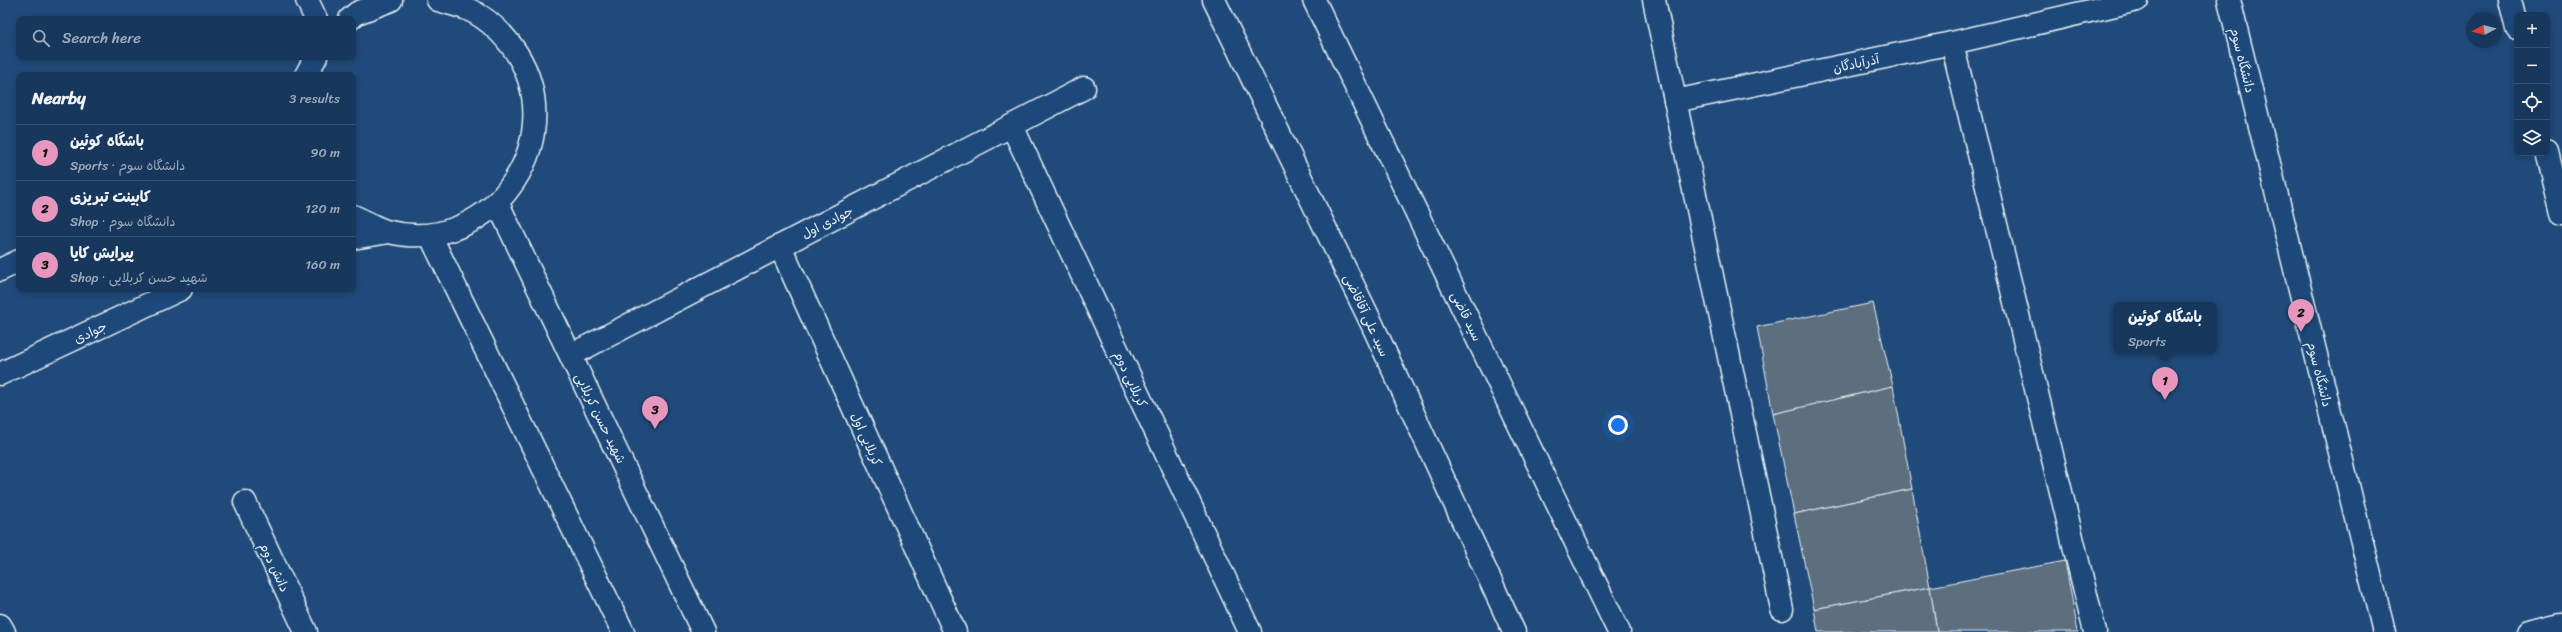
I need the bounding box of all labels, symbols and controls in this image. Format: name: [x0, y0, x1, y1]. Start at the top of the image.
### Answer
north arrow: [2466, 12, 2502, 48]
map controls: [2514, 12, 2550, 156]
button: +: [2514, 12, 2550, 48]
search box: [16, 16, 356, 60]
text: Search here: [62, 25, 141, 51]
street label: دانشگاه سوم: [2223, 25, 2262, 95]
icon: search: [30, 27, 52, 49]
street label: آذرآبادگان: [1831, 47, 1882, 80]
button: −: [2514, 48, 2550, 84]
text: Nearby: [32, 83, 86, 113]
button: locate: [2514, 84, 2550, 120]
text: 3 results: [289, 87, 340, 110]
button: layers: [2514, 120, 2550, 156]
text: باشگاه کوئین: [70, 128, 144, 154]
text: 1: [42, 141, 48, 164]
text: 90 m: [310, 141, 340, 164]
text: Sports · دانشگاه سوم: [70, 154, 185, 177]
text: کابینت تبریزی: [70, 184, 151, 210]
text: 2: [41, 197, 49, 220]
text: 120 m: [305, 197, 340, 220]
street label: جوادی اول: [797, 199, 857, 245]
text: Shop · دانشگاه سوم: [70, 210, 176, 233]
text: پیرایش کایا: [70, 240, 134, 266]
text: 3: [41, 253, 49, 276]
text: 160 m: [305, 253, 340, 276]
text: Shop · شهید حسن کربلایی: [70, 266, 208, 289]
street label: سید علی آقاقاضی: [1337, 270, 1396, 360]
street label: سید قاضی: [1444, 287, 1489, 345]
pin: 2: [2288, 299, 2314, 332]
popup: [2113, 302, 2217, 354]
text: باشگاه کوئین: [2128, 304, 2202, 330]
street label: جوادی: [70, 315, 111, 350]
text: Sports: [2128, 330, 2166, 353]
street label: دانشگاه سوم: [2300, 339, 2339, 409]
street label: کربلایی دوم: [1107, 347, 1154, 412]
pin: 1: [2152, 367, 2178, 400]
street label: شهید حسن کربلایی: [569, 369, 633, 468]
pin: 3: [642, 396, 668, 429]
street label: کربلایی اول: [844, 408, 889, 470]
your location: [1608, 415, 1628, 435]
street label: دانش دوم: [253, 538, 296, 596]

